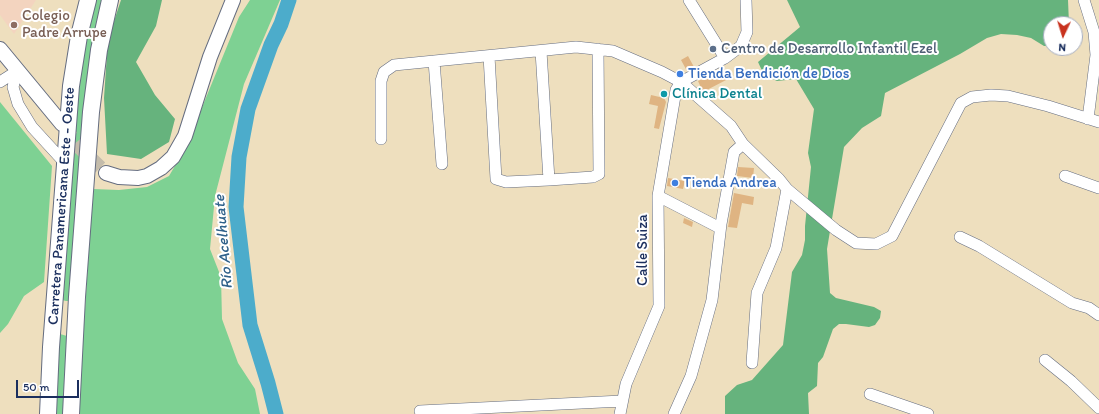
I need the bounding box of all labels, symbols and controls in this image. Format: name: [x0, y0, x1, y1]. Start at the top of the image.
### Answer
place label: Colegio Padre Arrupe: [22, 7, 107, 42]
north arrow: [1043, 16, 1083, 56]
marker: Colegio Padre Arrupe: [9, 20, 19, 30]
place label: Centro de Desarrollo Infantil Ezel: [721, 40, 937, 58]
text: N: [1058, 41, 1066, 54]
marker: Centro de Desarrollo Infantil Ezel: [708, 44, 718, 54]
place label: Tienda Bendición de Dios: [688, 65, 849, 83]
marker: Tienda Bendición de Dios: [675, 69, 685, 79]
place label: Clínica Dental: [672, 85, 762, 103]
street label: Carretera Panamericana Este - Oeste: [45, 86, 79, 326]
marker: Clínica Dental: [659, 89, 669, 99]
place label: Tienda Andrea: [683, 174, 777, 192]
marker: Tienda Andrea: [670, 178, 680, 188]
water label: Río Acelhuate: [210, 194, 238, 290]
street label: Calle Suiza: [634, 214, 652, 286]
scale bar: [18, 372, 81, 398]
text: 50 m: [23, 380, 49, 394]

